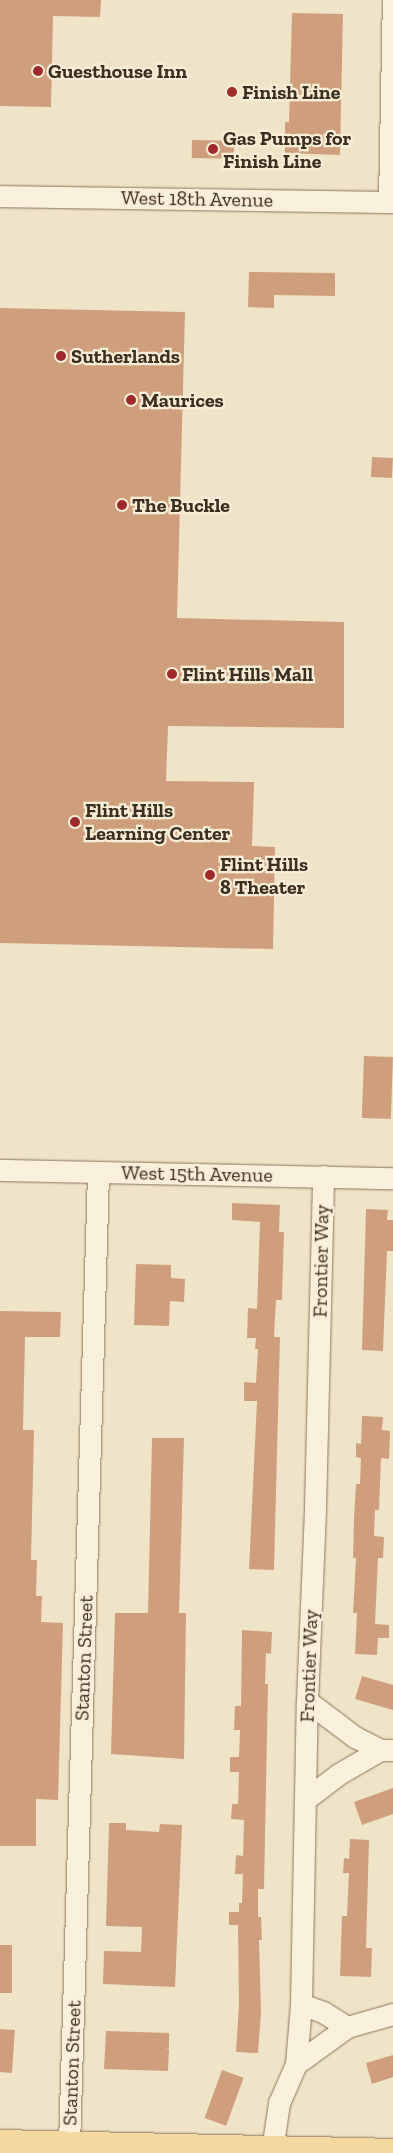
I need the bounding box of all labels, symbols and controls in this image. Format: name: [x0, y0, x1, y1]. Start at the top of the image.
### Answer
place label: Guesthouse Inn: [48, 59, 187, 83]
marker: Guesthouse Inn: [32, 65, 44, 77]
place label: Finish Line: [242, 80, 340, 104]
marker: Finish Line: [226, 86, 238, 98]
place label: Gas Pumps for Finish Line: [223, 126, 351, 173]
marker: Gas Pumps for Finish Line: [207, 143, 219, 155]
street label: West 18th Avenue: [120, 186, 274, 212]
place label: Sutherlands: [71, 344, 180, 368]
marker: Sutherlands: [55, 350, 67, 362]
place label: Maurices: [141, 388, 224, 412]
marker: Maurices: [125, 394, 137, 406]
place label: The Buckle: [132, 493, 230, 517]
marker: The Buckle: [116, 499, 128, 511]
place label: Flint Hills Mall: [182, 662, 313, 686]
marker: Flint Hills Mall: [166, 668, 178, 680]
place label: Flint Hills Learning Center: [85, 798, 230, 845]
marker: Flint Hills Learning Center: [69, 816, 81, 828]
place label: Flint Hills 8 Theater: [220, 852, 308, 899]
marker: Flint Hills 8 Theater: [204, 869, 216, 881]
street label: West 15th Avenue: [121, 1161, 273, 1187]
street label: Frontier Way: [308, 1204, 334, 1318]
street label: Stanton Street: [70, 1595, 98, 1721]
street label: Frontier Way: [295, 1609, 323, 1723]
street label: Stanton Street: [58, 2000, 86, 2126]

